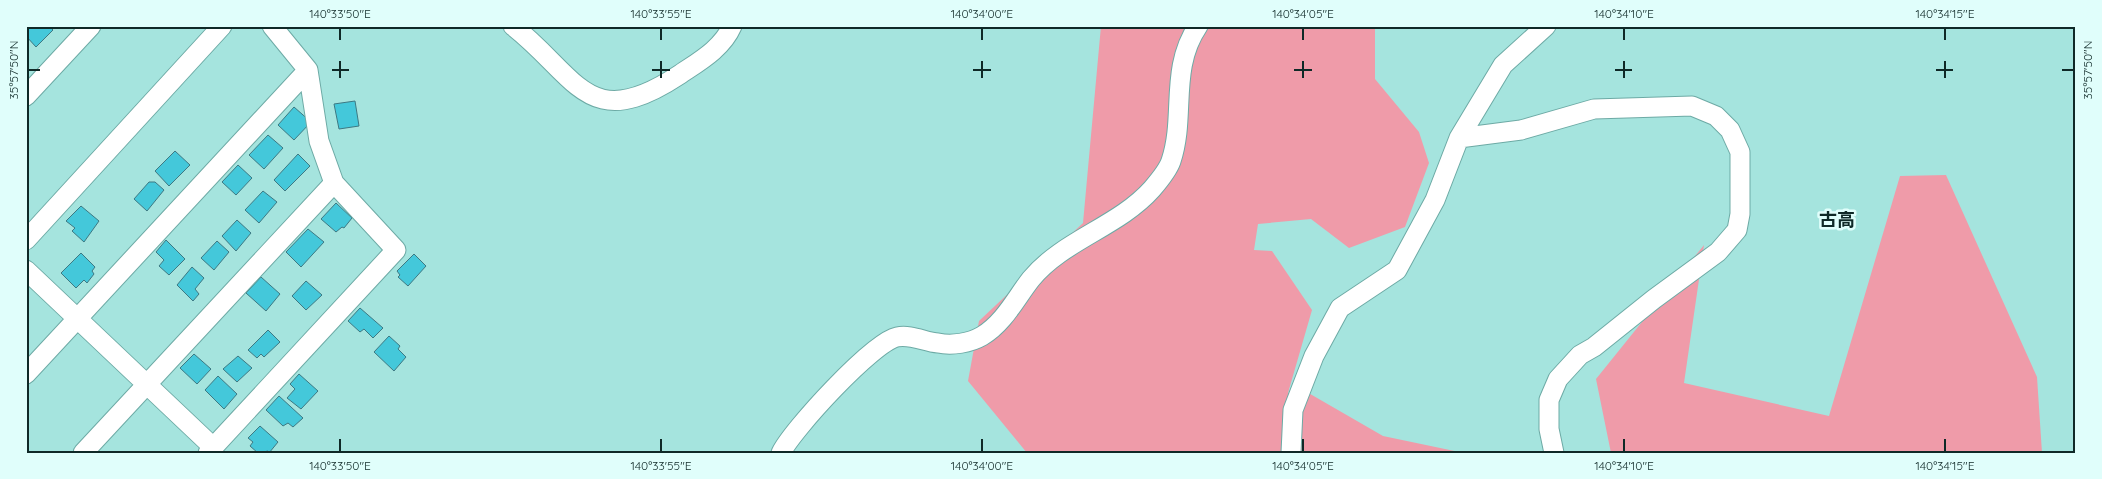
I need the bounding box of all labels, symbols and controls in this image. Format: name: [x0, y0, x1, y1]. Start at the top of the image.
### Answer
text: 140°33'50"E: [309, 6, 371, 21]
text: 140°33'55"E: [630, 6, 692, 21]
text: 140°34'00"E: [951, 6, 1013, 21]
text: 140°34'05"E: [1272, 6, 1334, 21]
text: 140°34'10"E: [1594, 6, 1654, 21]
text: 140°34'15"E: [1915, 6, 1975, 21]
text: 35°57'50"N: [6, 41, 21, 99]
text: 35°57'50"N: [2080, 41, 2095, 99]
district label: 古高: [1819, 208, 1855, 231]
text: 140°33'50"E: [309, 458, 371, 473]
text: 140°33'55"E: [630, 458, 692, 473]
text: 140°34'00"E: [951, 458, 1013, 473]
text: 140°34'05"E: [1272, 458, 1334, 473]
text: 140°34'10"E: [1594, 458, 1654, 473]
text: 140°34'15"E: [1915, 458, 1975, 473]

